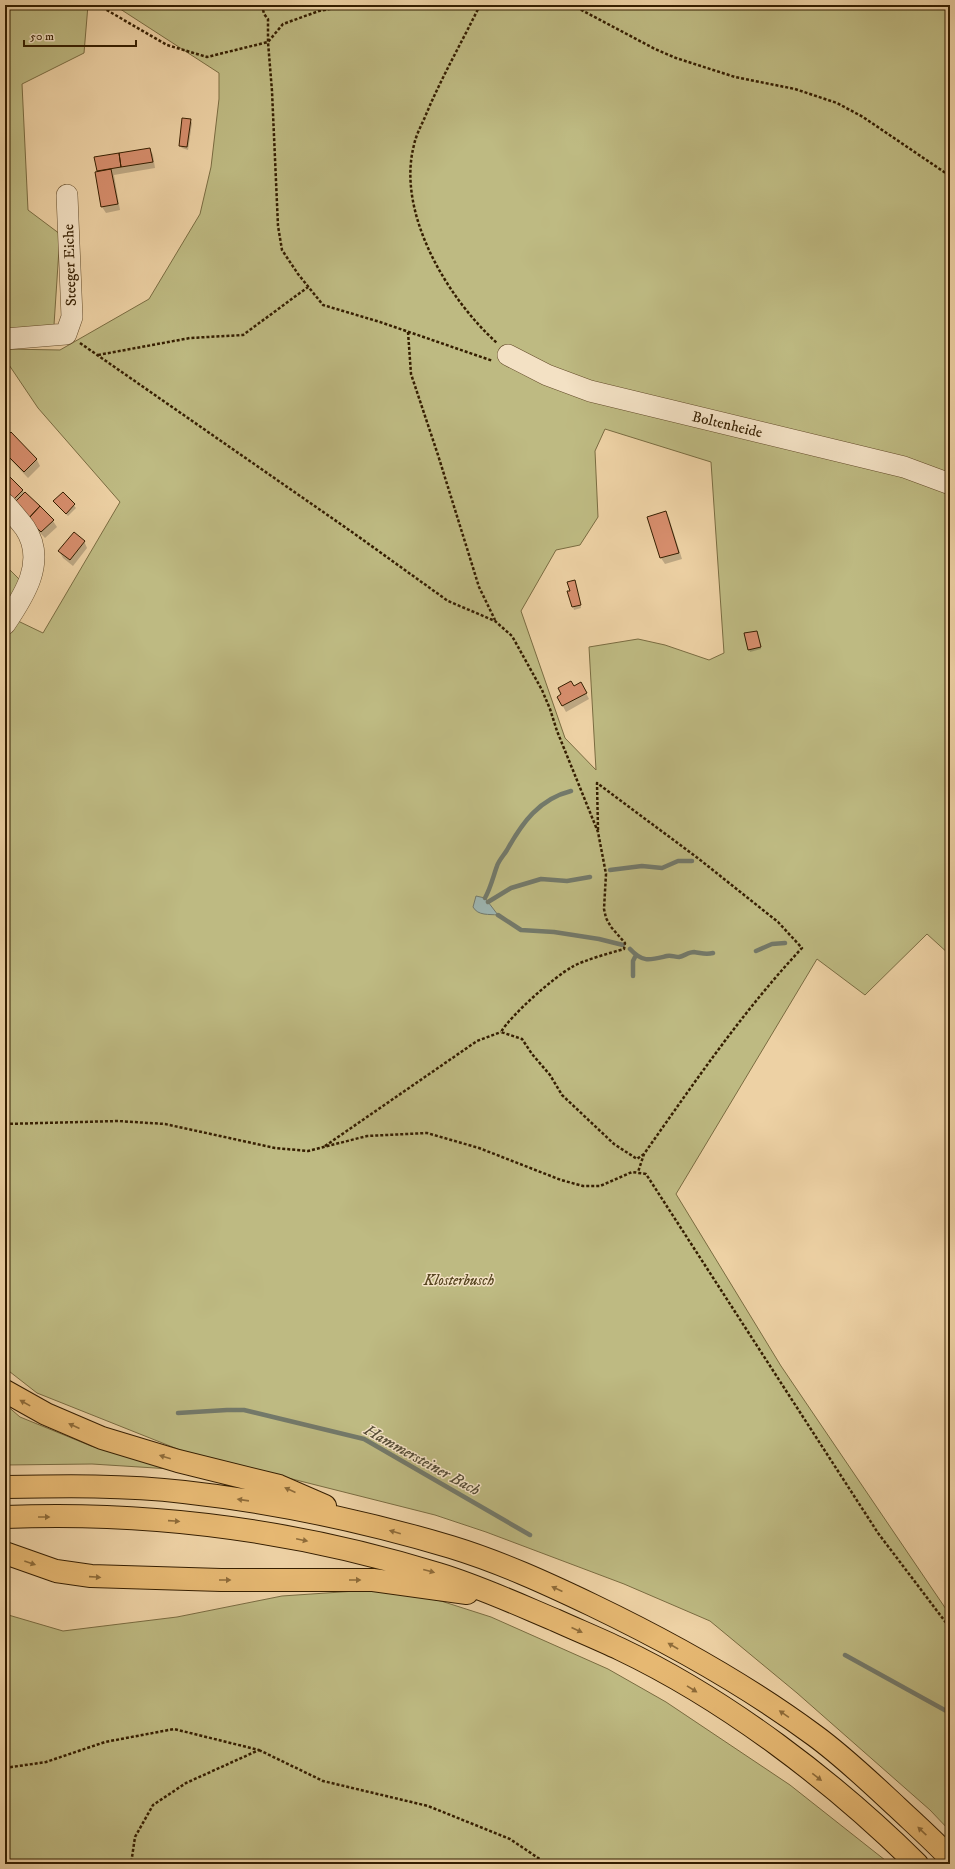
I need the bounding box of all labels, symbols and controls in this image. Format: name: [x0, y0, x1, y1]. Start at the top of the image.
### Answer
scale bar: [24, 22, 136, 48]
text: 50 m: [30, 29, 54, 44]
street label: Steeger Eiche: [59, 223, 81, 307]
street label: Boltenheide: [690, 407, 764, 442]
park label: Klosterbusch: [423, 1271, 494, 1290]
one-way arrow: [19, 1399, 31, 1406]
water label: Hammersteiner Bach: [360, 1419, 483, 1500]
one-way arrow: [68, 1423, 79, 1429]
one-way arrow: [158, 1454, 170, 1460]
one-way arrow: [284, 1487, 296, 1493]
one-way arrow: [237, 1497, 250, 1503]
one-way arrow: [38, 1514, 51, 1520]
one-way arrow: [168, 1518, 180, 1525]
one-way arrow: [389, 1528, 401, 1534]
one-way arrow: [296, 1538, 309, 1544]
one-way arrow: [25, 1560, 37, 1566]
one-way arrow: [423, 1568, 435, 1574]
one-way arrow: [89, 1573, 101, 1580]
one-way arrow: [219, 1577, 232, 1583]
one-way arrow: [349, 1577, 362, 1583]
one-way arrow: [551, 1586, 563, 1592]
one-way arrow: [571, 1627, 582, 1633]
one-way arrow: [668, 1643, 679, 1650]
one-way arrow: [686, 1686, 698, 1693]
one-way arrow: [779, 1710, 790, 1718]
one-way arrow: [812, 1772, 823, 1781]
one-way arrow: [917, 1826, 927, 1836]

